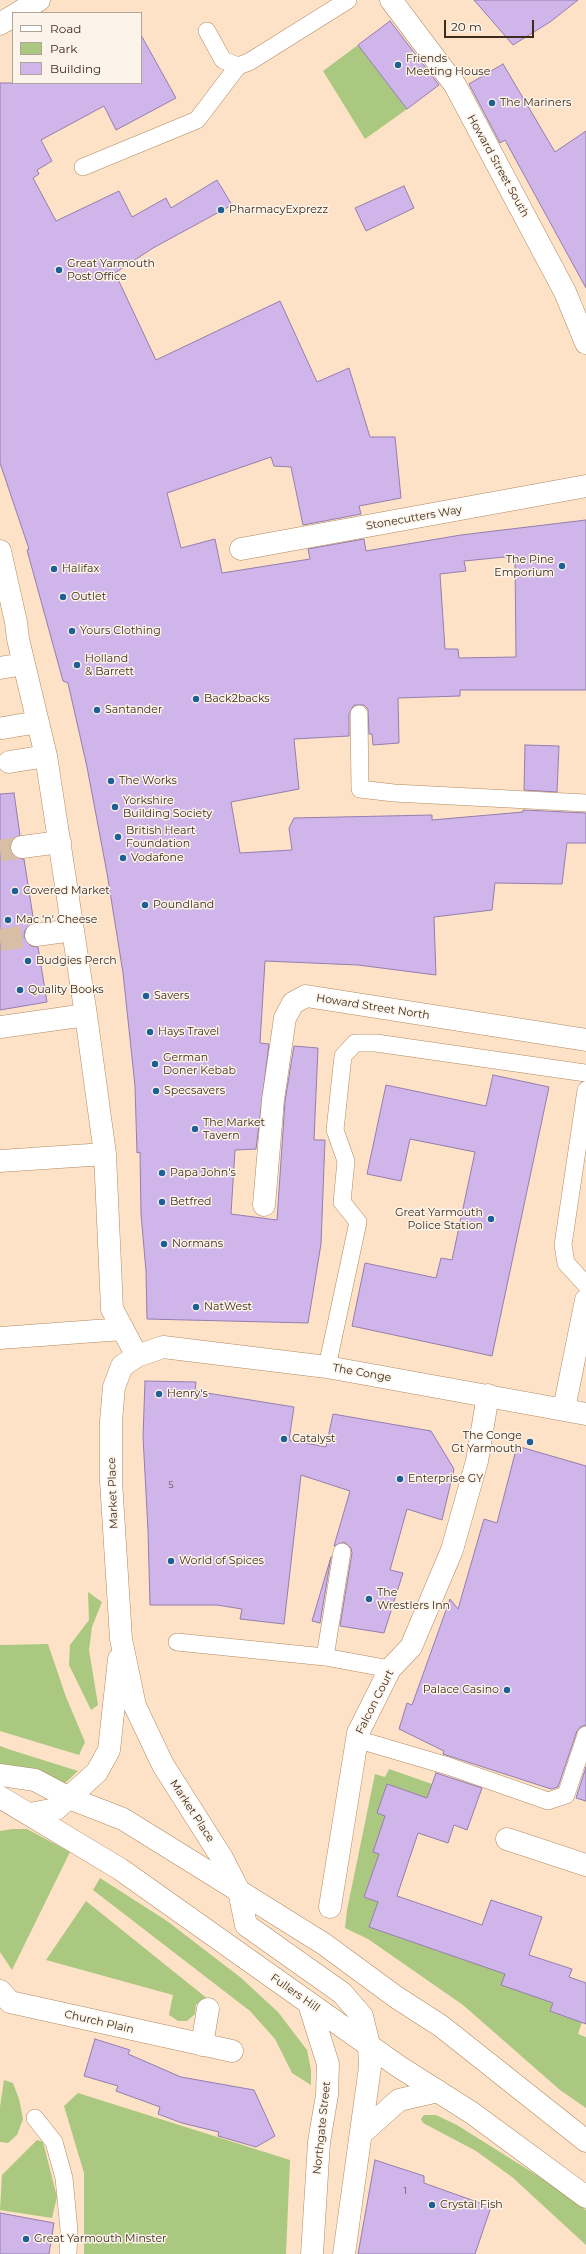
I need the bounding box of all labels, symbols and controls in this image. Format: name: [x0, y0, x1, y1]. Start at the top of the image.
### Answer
legend: [12, 12, 142, 84]
scale bar: [446, 12, 536, 38]
text: 20 m: [451, 19, 482, 34]
text: Road: [50, 21, 81, 36]
text: Park: [50, 41, 77, 56]
place label: Friends Meeting House: [406, 52, 490, 78]
marker: Friends Meeting House: [393, 60, 403, 70]
text: Building: [50, 61, 101, 76]
place label: The Mariners: [500, 96, 571, 110]
marker: The Mariners: [487, 98, 497, 108]
street label: Howard Street South: [464, 112, 532, 220]
place label: PharmacyExprezz: [229, 203, 328, 217]
marker: PharmacyExprezz: [216, 205, 226, 215]
place label: Great Yarmouth Post Office: [67, 257, 155, 283]
marker: Great Yarmouth Post Office: [54, 265, 64, 275]
street label: Stonecutters Way: [365, 503, 463, 533]
place label: The Pine Emporium: [494, 553, 554, 579]
marker: The Pine Emporium: [557, 561, 567, 571]
place label: Halifax: [62, 562, 99, 576]
marker: Halifax: [49, 564, 59, 574]
place label: Outlet: [71, 590, 106, 604]
marker: Outlet: [58, 592, 68, 602]
place label: Yours Clothing: [80, 624, 161, 638]
marker: Yours Clothing: [67, 626, 77, 636]
place label: Holland & Barrett: [85, 652, 134, 678]
marker: Holland & Barrett: [72, 660, 82, 670]
place label: Back2backs: [204, 692, 270, 706]
marker: Back2backs: [191, 694, 201, 704]
place label: Santander: [105, 703, 162, 717]
marker: Santander: [92, 705, 102, 715]
place label: The Works: [119, 774, 177, 788]
marker: The Works: [106, 776, 116, 786]
place label: Yorkshire Building Society: [123, 794, 212, 820]
marker: Yorkshire Building Society: [110, 802, 120, 812]
place label: British Heart Foundation: [126, 824, 196, 850]
marker: British Heart Foundation: [113, 832, 123, 842]
place label: Vodafone: [131, 851, 184, 865]
marker: Vodafone: [118, 853, 128, 863]
place label: Covered Market: [23, 884, 110, 898]
marker: Covered Market: [10, 886, 20, 896]
place label: Poundland: [153, 898, 214, 912]
marker: Poundland: [140, 900, 150, 910]
place label: Mac 'n' Cheese: [16, 913, 97, 927]
marker: Mac 'n' Cheese: [3, 915, 13, 925]
place label: Budgies Perch: [36, 954, 117, 968]
marker: Budgies Perch: [23, 956, 33, 966]
place label: Quality Books: [28, 983, 104, 997]
marker: Quality Books: [15, 985, 25, 995]
place label: Savers: [154, 989, 189, 1003]
marker: Savers: [141, 991, 151, 1001]
street label: Howard Street North: [315, 992, 431, 1022]
place label: Hays Travel: [158, 1025, 219, 1039]
marker: Hays Travel: [145, 1027, 155, 1037]
place label: German Doner Kebab: [163, 1051, 236, 1077]
marker: German Doner Kebab: [150, 1059, 160, 1069]
place label: Specsavers: [164, 1084, 225, 1098]
marker: Specsavers: [151, 1086, 161, 1096]
place label: The Market Tavern: [203, 1116, 265, 1142]
marker: The Market Tavern: [190, 1124, 200, 1134]
place label: Papa John's: [170, 1166, 236, 1180]
marker: Papa John's: [157, 1168, 167, 1178]
place label: Betfred: [170, 1195, 212, 1209]
marker: Betfred: [157, 1197, 167, 1207]
place label: Great Yarmouth Police Station: [395, 1206, 483, 1232]
marker: Great Yarmouth Police Station: [486, 1214, 496, 1224]
place label: Normans: [172, 1237, 223, 1251]
marker: Normans: [159, 1239, 169, 1249]
place label: NatWest: [204, 1300, 252, 1314]
marker: NatWest: [191, 1302, 201, 1312]
street label: The Conge: [332, 1361, 392, 1385]
place label: Henry's: [167, 1387, 208, 1401]
marker: Henry's: [154, 1389, 164, 1399]
place label: The Conge Gt Yarmouth: [451, 1429, 522, 1455]
place label: Catalyst: [292, 1432, 336, 1446]
marker: Catalyst: [279, 1434, 289, 1444]
marker: The Conge Gt Yarmouth: [525, 1437, 535, 1447]
street label: Market Place: [105, 1457, 121, 1529]
place label: Enterprise GY: [408, 1472, 483, 1486]
marker: Enterprise GY: [395, 1474, 405, 1484]
house number: 5: [168, 1480, 174, 1490]
place label: World of Spices: [179, 1554, 264, 1568]
marker: World of Spices: [166, 1556, 176, 1566]
place label: The Wrestlers Inn: [377, 1586, 450, 1612]
marker: The Wrestlers Inn: [364, 1594, 374, 1604]
street label: Falcon Court: [353, 1668, 397, 1736]
place label: Palace Casino: [423, 1683, 499, 1697]
marker: Palace Casino: [502, 1685, 512, 1695]
street label: Market Place: [167, 1777, 217, 1845]
street label: Fullers Hill: [268, 1971, 322, 2015]
street label: Church Plain: [63, 2008, 135, 2036]
street label: Northgate Street: [311, 2081, 333, 2175]
house number: 1: [403, 2186, 407, 2196]
place label: Crystal Fish: [440, 2198, 503, 2212]
marker: Crystal Fish: [427, 2200, 437, 2210]
place label: Great Yarmouth Minster: [34, 2232, 167, 2246]
marker: Great Yarmouth Minster: [21, 2234, 31, 2244]

